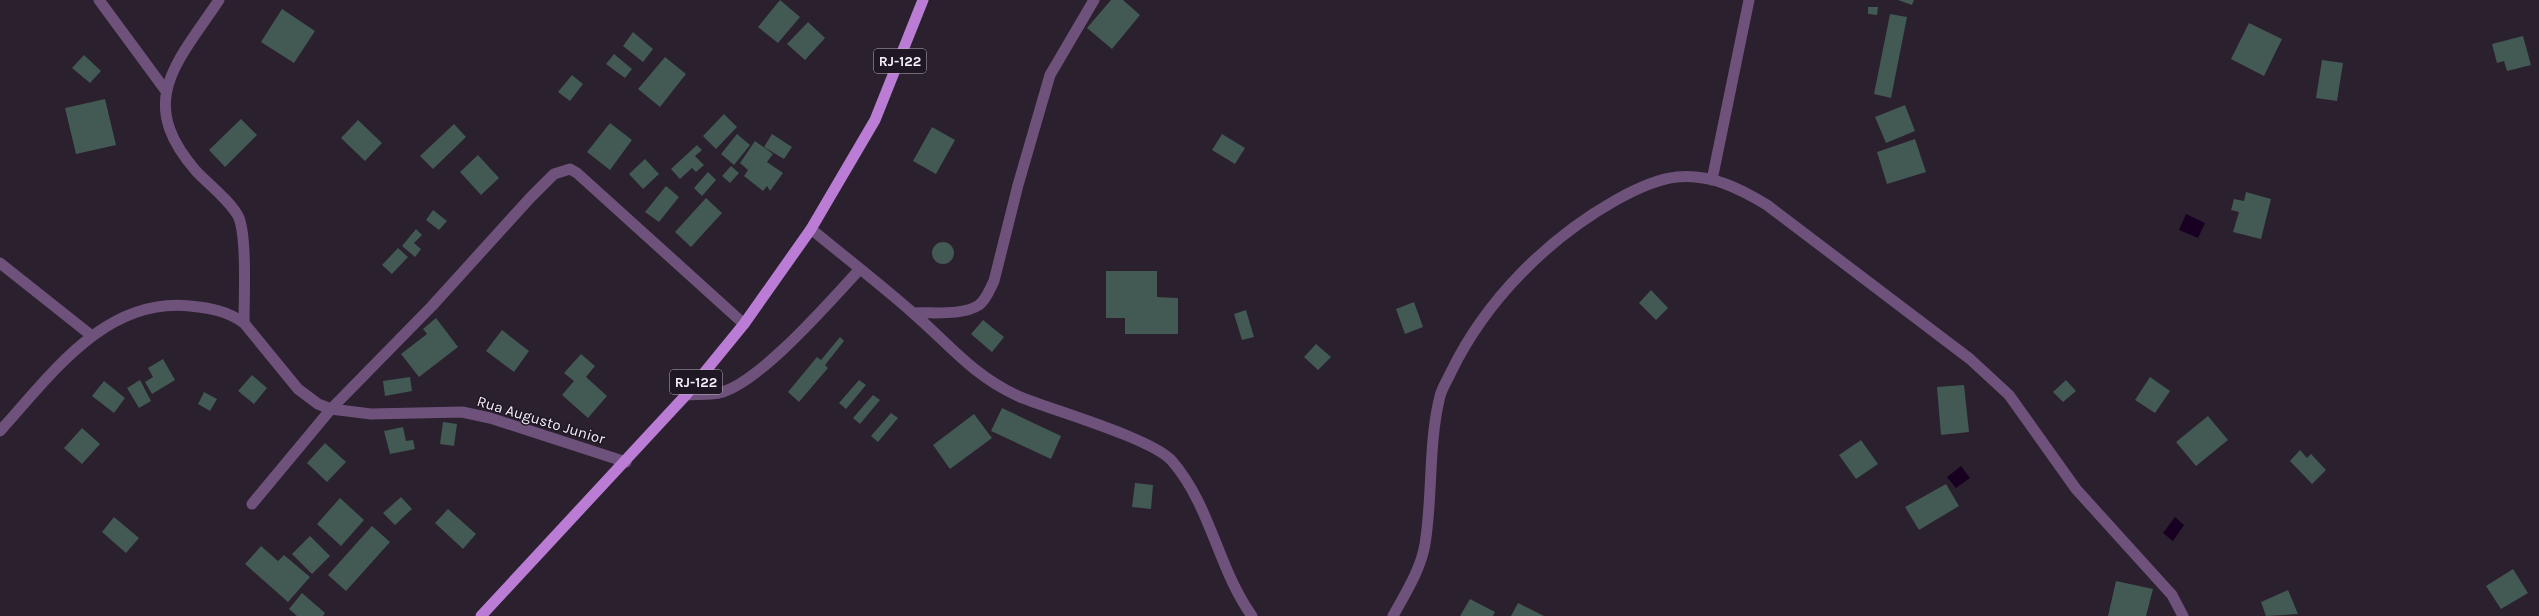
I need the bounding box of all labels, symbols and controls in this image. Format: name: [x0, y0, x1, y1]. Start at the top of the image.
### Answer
road number: RJ-122: [874, 49, 926, 73]
road number: RJ-122: [670, 370, 722, 394]
street label: Rua Augusto Junior: [475, 392, 608, 448]

